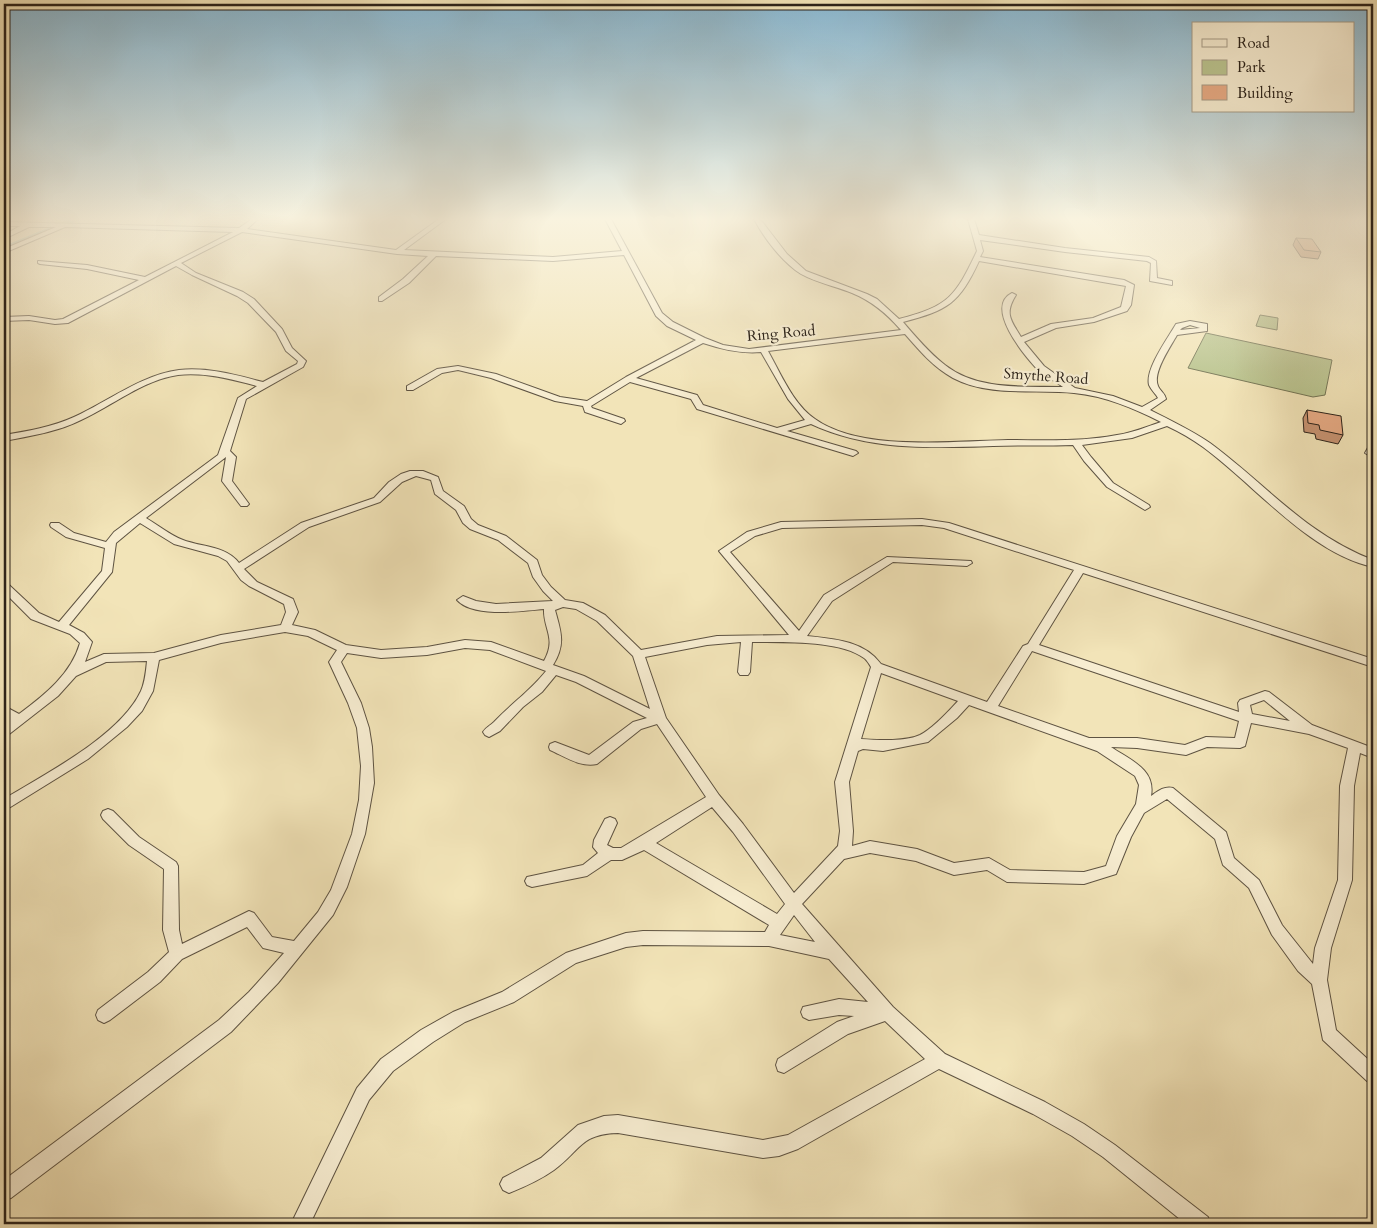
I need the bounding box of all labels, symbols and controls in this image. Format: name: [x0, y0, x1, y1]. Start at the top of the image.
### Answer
legend: [1192, 22, 1354, 112]
text: Road: [1237, 33, 1270, 53]
text: Park: [1237, 57, 1266, 77]
text: Building: [1237, 83, 1293, 103]
street label: Ring Road: [746, 320, 816, 346]
street label: Smythe Road: [1003, 363, 1089, 389]

